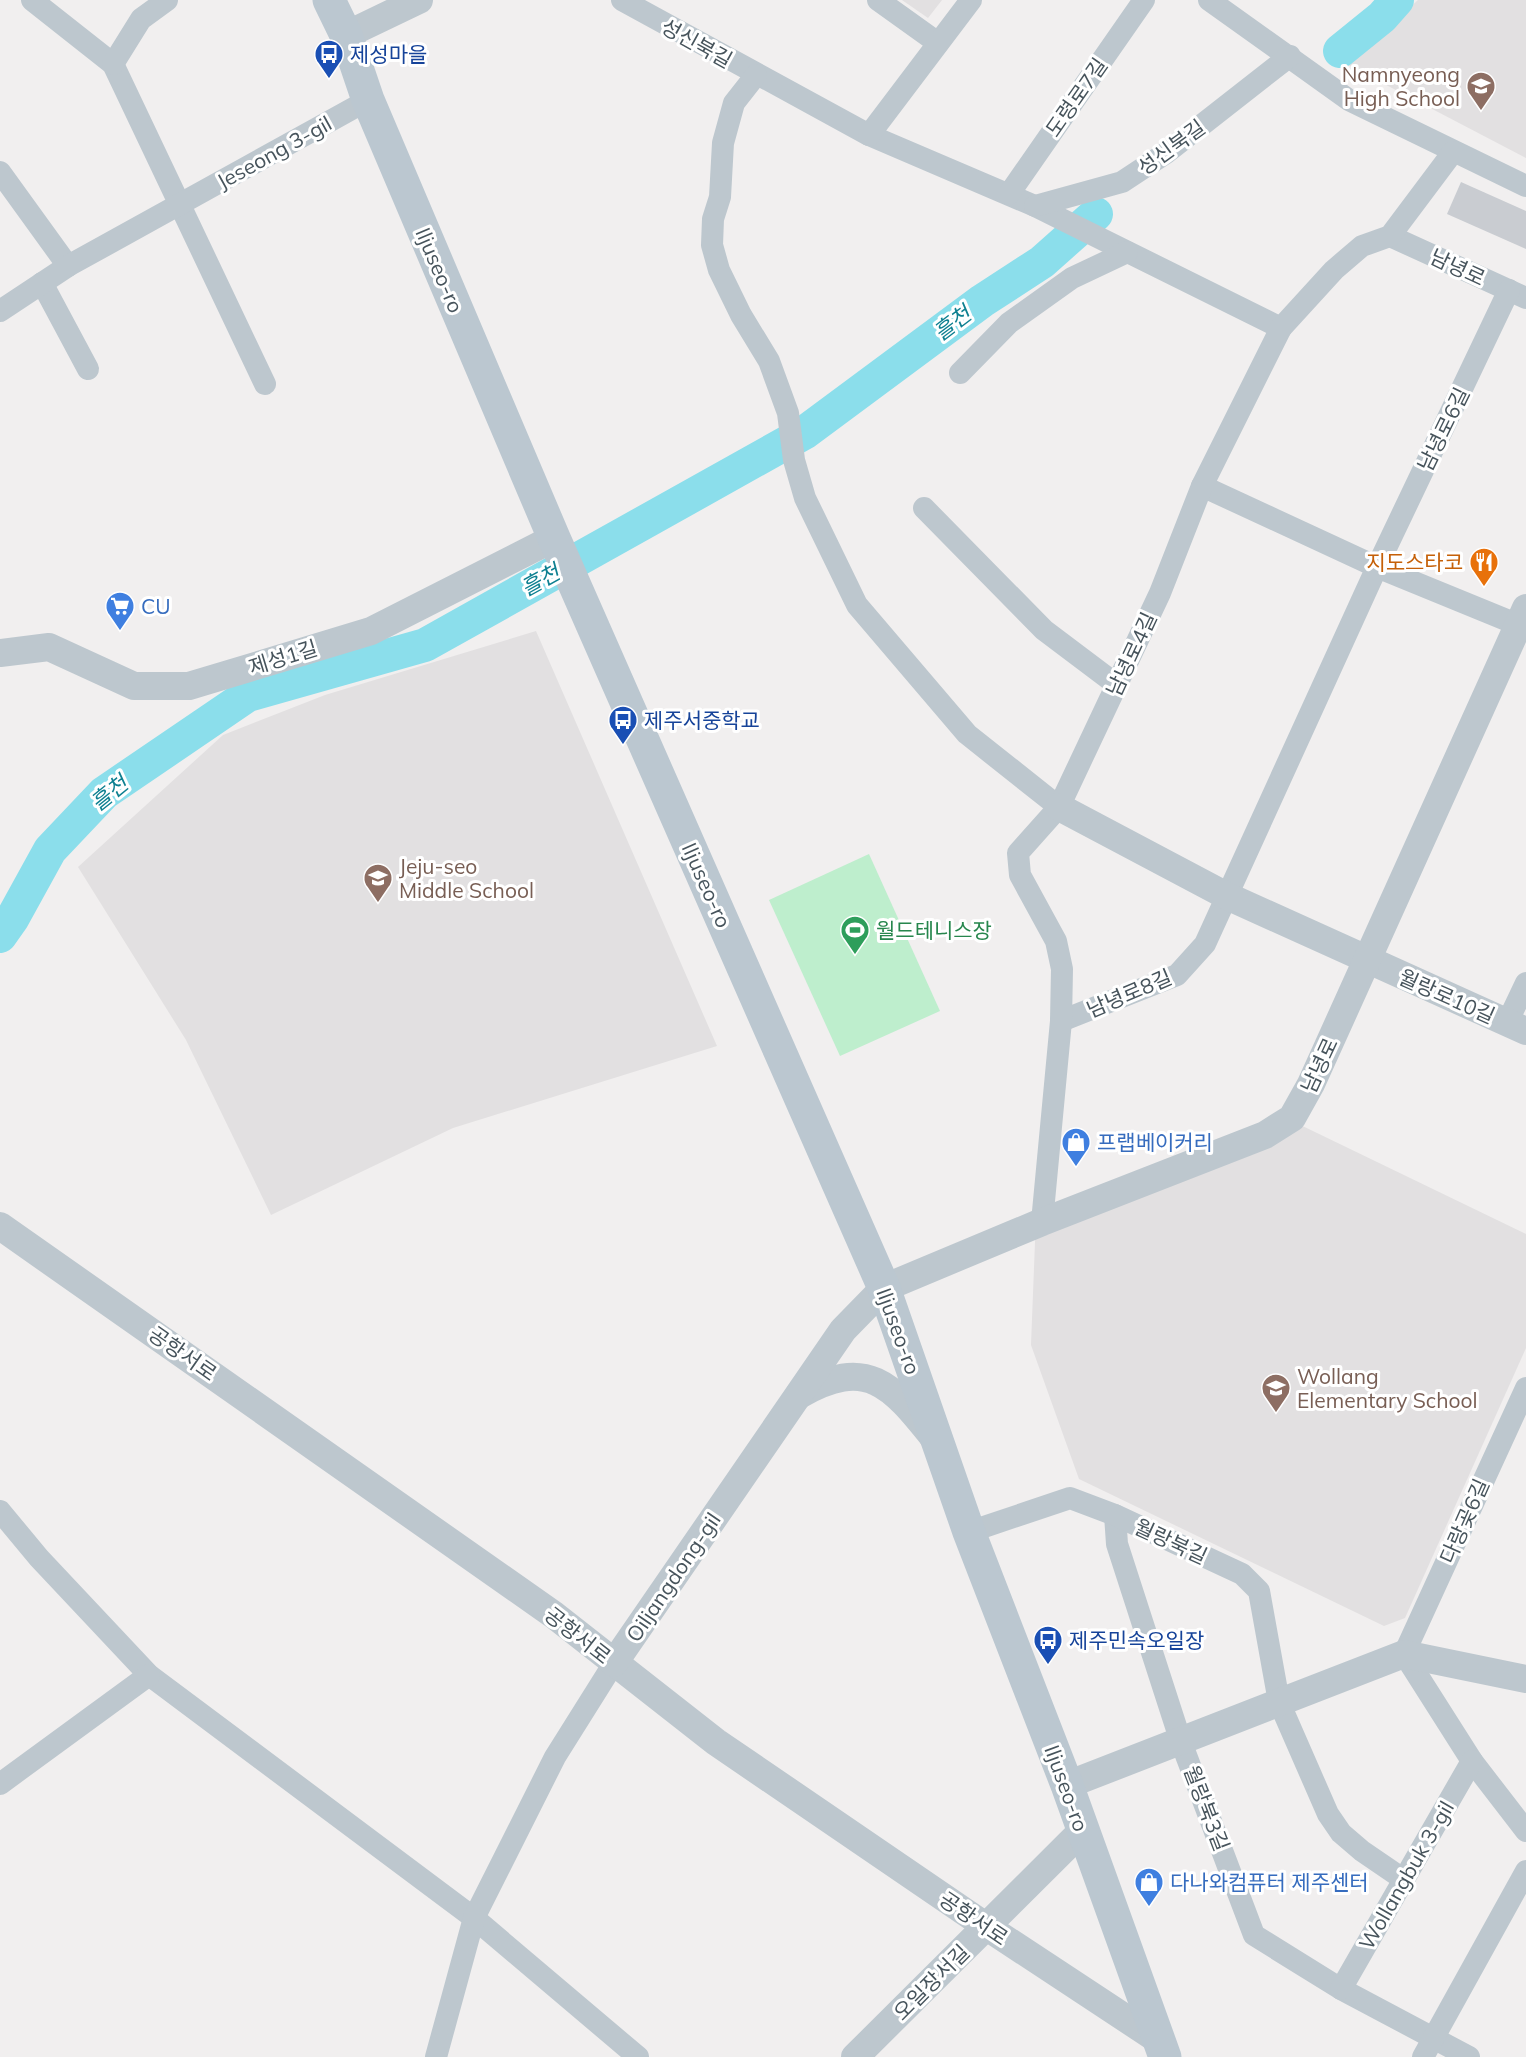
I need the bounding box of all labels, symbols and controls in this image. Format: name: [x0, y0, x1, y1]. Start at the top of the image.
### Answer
street label: 성신북길: [657, 13, 737, 73]
bus stop icon: 제성마을: [313, 38, 345, 80]
place label: 제성마을: [350, 41, 427, 67]
street label: 도령로7길: [1040, 53, 1112, 141]
place label: Namnyeong High School: [1342, 61, 1460, 111]
school or university icon: Namnyeong High School: [1465, 70, 1497, 112]
street label: Jeseong 3-gil: [212, 110, 336, 194]
street label: 성신북길: [1132, 114, 1210, 180]
street label: Iljuseo-ro: [410, 223, 470, 317]
street label: 남녕로: [1426, 243, 1490, 291]
water label: 흘천: [927, 298, 979, 346]
street label: 남녕로6길: [1412, 383, 1474, 475]
restaurant icon: 지도스타코: [1468, 546, 1500, 588]
place label: 지도스타코: [1366, 549, 1463, 575]
water label: 흘천: [516, 557, 567, 602]
supermarket icon: CU: [104, 590, 136, 632]
place label: CU: [141, 593, 171, 619]
street label: 남녕로4길: [1100, 608, 1162, 700]
street label: 제성1길: [245, 634, 321, 680]
bus stop icon: 제주서중학교: [607, 704, 639, 746]
place label: 제주서중학교: [644, 707, 760, 733]
water label: 흘천: [84, 768, 136, 817]
street label: Iljuseo-ro: [677, 839, 737, 931]
place label: Jeju-seo Middle School: [399, 853, 534, 903]
school or university icon: Jeju-seo Middle School: [362, 862, 394, 904]
sports icon: 월드테니스장: [839, 914, 871, 956]
place label: 월드테니스장: [876, 917, 992, 943]
street label: 남녕로8길: [1083, 963, 1175, 1023]
street label: 월랑로10길: [1395, 963, 1499, 1029]
street label: 남녕로: [1295, 1033, 1343, 1097]
shop icon: 프랩베이커리: [1060, 1126, 1092, 1168]
place label: 프랩베이커리: [1097, 1129, 1213, 1155]
street label: Iljuseo-ro: [871, 1284, 927, 1378]
street label: 공항서로: [144, 1320, 222, 1386]
place label: Wollang Elementary School: [1297, 1363, 1478, 1413]
school or university icon: Wollang Elementary School: [1260, 1372, 1292, 1414]
street label: 다랑곶6길: [1434, 1475, 1494, 1567]
street label: Oiljangdong-gil: [620, 1507, 726, 1647]
street label: 월랑북길: [1130, 1513, 1212, 1569]
street label: 공항서로: [540, 1601, 616, 1669]
bus stop icon: 제주민속오일장: [1032, 1624, 1064, 1666]
place label: 제주민속오일장: [1069, 1627, 1204, 1653]
street label: Iljuseo-ro: [1039, 1741, 1095, 1835]
street label: 월랑북3길: [1179, 1761, 1235, 1855]
street label: Wollangbuk 3-gil: [1353, 1796, 1459, 1954]
shop icon: 다나와컴퓨터 제주센터: [1133, 1866, 1165, 1908]
place label: 다나와컴퓨터 제주센터: [1170, 1869, 1369, 1895]
street label: 공항서로: [935, 1886, 1013, 1950]
street label: 오일장서길: [888, 1939, 974, 2025]

